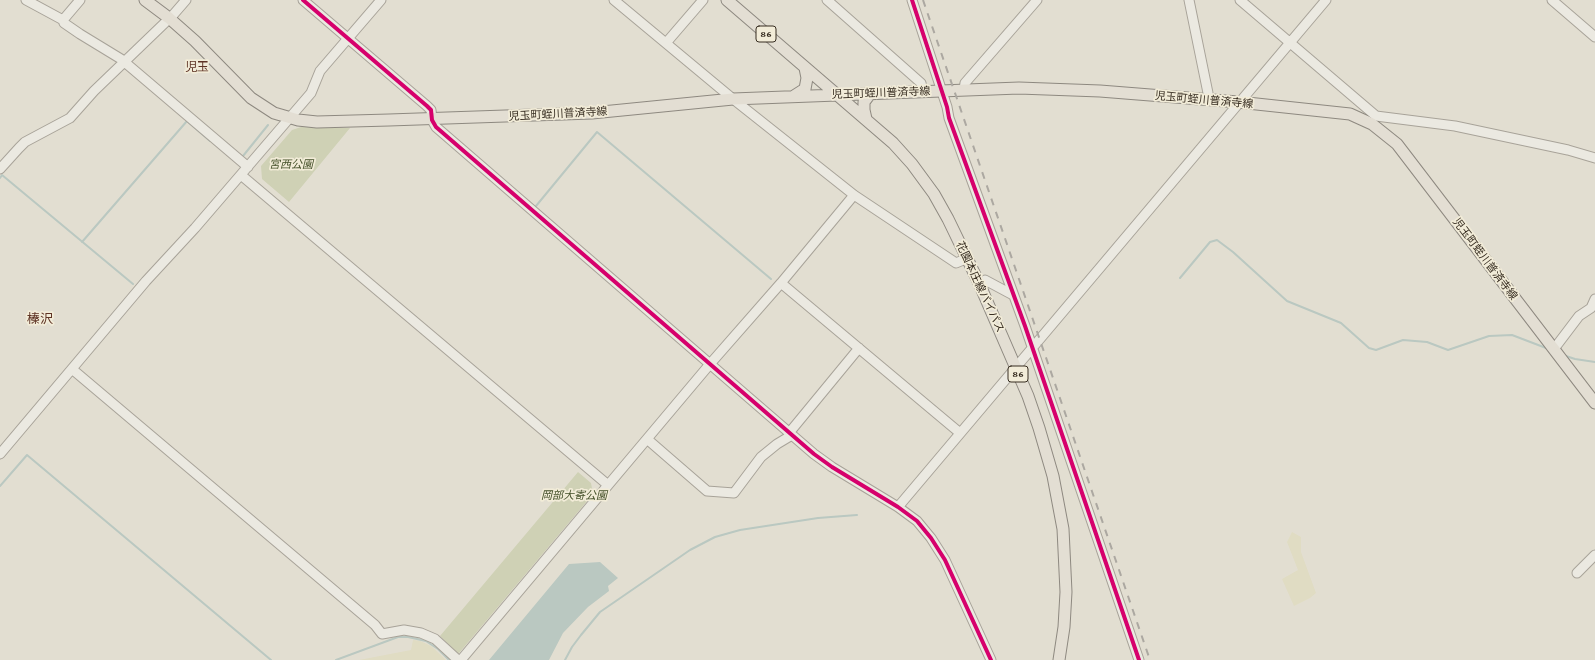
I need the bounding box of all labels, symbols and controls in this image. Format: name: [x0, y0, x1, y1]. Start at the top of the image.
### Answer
road number: 86: [756, 26, 776, 42]
district label: 児玉: [185, 60, 209, 74]
street label: 児玉町蛭川普済寺線: [831, 85, 931, 101]
street label: 児玉町蛭川普済寺線: [1154, 89, 1254, 111]
street label: 児玉町蛭川普済寺線: [508, 105, 608, 123]
park label: 宮西公園: [269, 158, 313, 172]
street label: 児玉町蛭川普済寺線: [1450, 215, 1520, 303]
street label: 花園本庄線バイパス: [953, 239, 1007, 335]
district label: 榛沢: [27, 311, 53, 327]
road number: 86: [1008, 366, 1028, 382]
park label: 岡部大寄公園: [541, 489, 607, 503]

